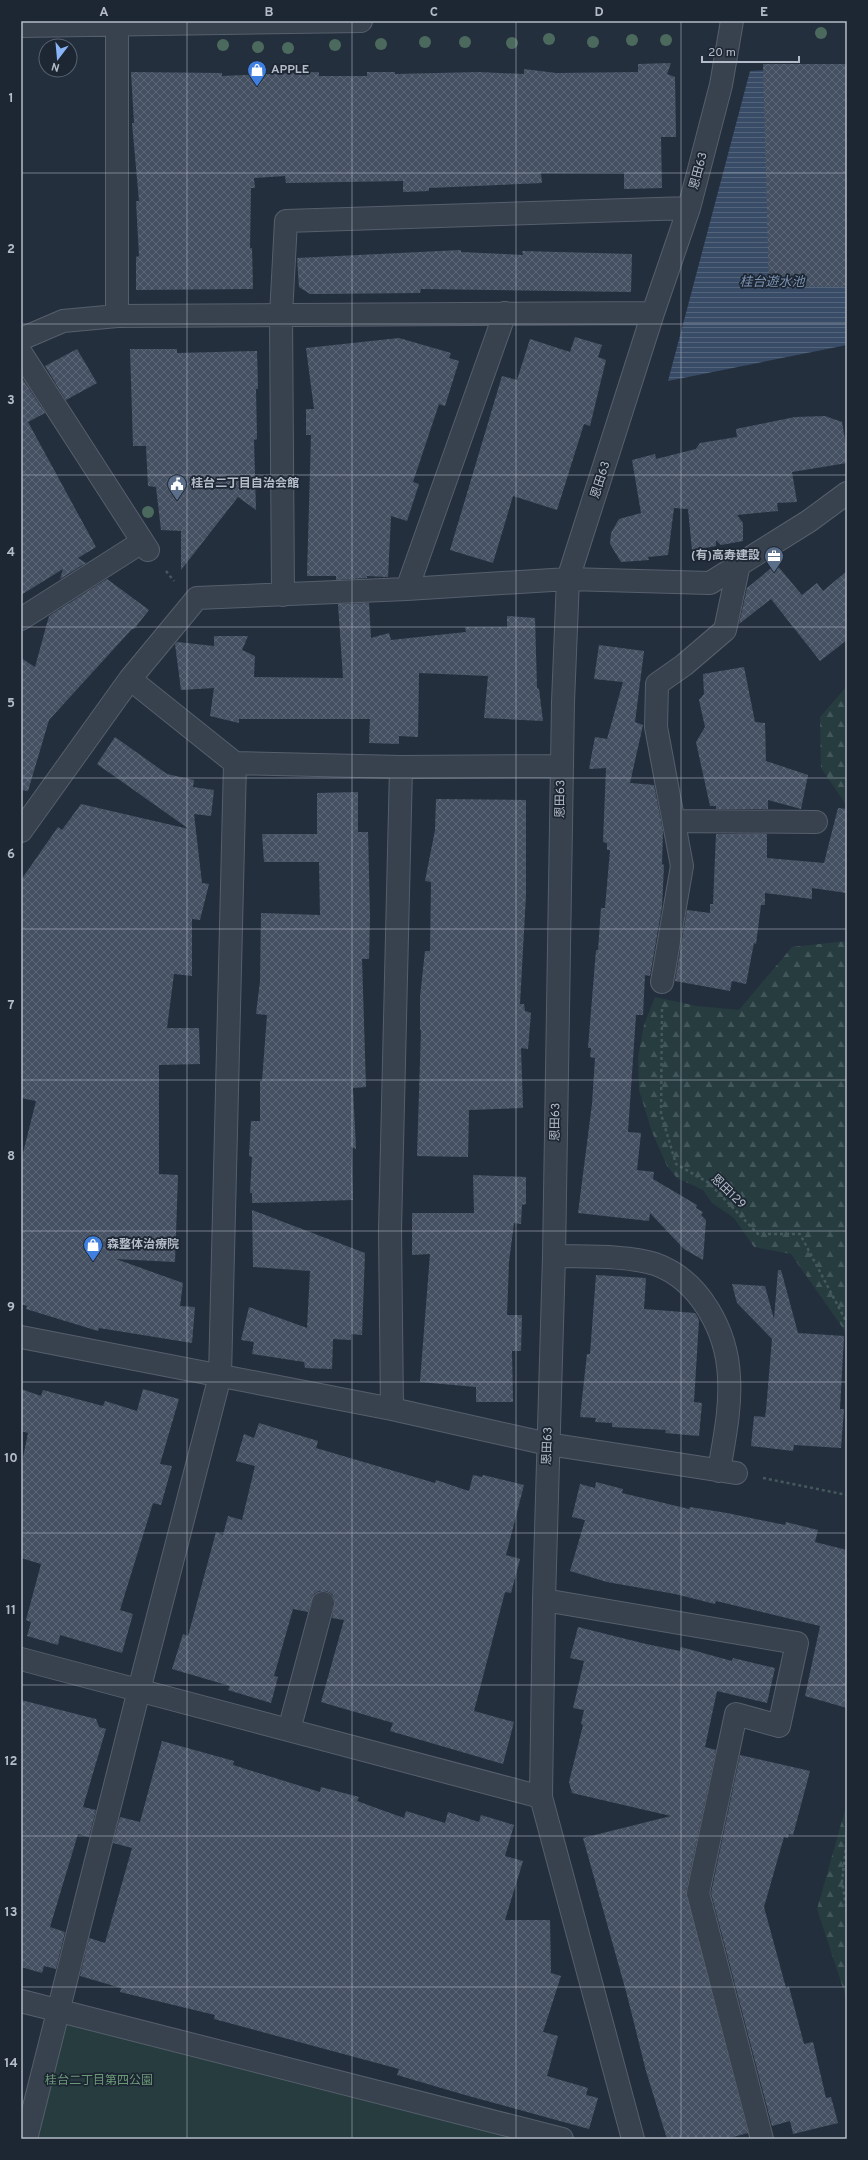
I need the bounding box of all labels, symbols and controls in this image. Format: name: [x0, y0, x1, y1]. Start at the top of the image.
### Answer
text: A: [99, 5, 109, 21]
text: B: [265, 5, 274, 21]
text: C: [430, 5, 438, 21]
text: D: [594, 5, 604, 21]
text: E: [760, 5, 768, 21]
north arrow: [38, 38, 78, 78]
scale bar: [702, 38, 799, 64]
text: 20 m: [708, 45, 736, 61]
text: N: [50, 59, 61, 74]
shop icon: APPLE: [246, 59, 268, 87]
place label: APPLE: [271, 62, 309, 78]
text: 1: [8, 91, 14, 107]
street label: 恩田63: [686, 150, 712, 192]
text: 2: [7, 242, 15, 258]
water label: 桂台遊水池: [739, 275, 806, 291]
text: 3: [7, 393, 15, 409]
street label: 恩田63: [587, 459, 615, 501]
public building icon: 桂台二丁目自治会館: [166, 473, 188, 501]
place label: 桂台二丁目自治会館: [191, 476, 299, 492]
text: 4: [7, 545, 15, 561]
office icon: (有)高寿建設: [763, 545, 785, 573]
place label: (有)高寿建設: [691, 548, 760, 564]
text: 5: [7, 696, 15, 712]
street label: 恩田63: [553, 780, 569, 818]
text: 6: [7, 847, 15, 863]
text: 7: [8, 998, 15, 1014]
street label: 恩田63: [548, 1103, 564, 1141]
text: 8: [7, 1149, 15, 1165]
street label: 恩田129: [707, 1171, 749, 1213]
shop icon: 森整体治療院: [82, 1234, 104, 1262]
place label: 森整体治療院: [107, 1237, 179, 1253]
text: 9: [7, 1300, 15, 1316]
street label: 恩田63: [539, 1427, 557, 1465]
text: 10: [4, 1451, 18, 1467]
text: 11: [6, 1603, 16, 1619]
text: 12: [4, 1754, 18, 1770]
text: 13: [5, 1905, 18, 1921]
text: 14: [4, 2056, 18, 2072]
park label: 桂台二丁目第四公園: [45, 2073, 153, 2089]

